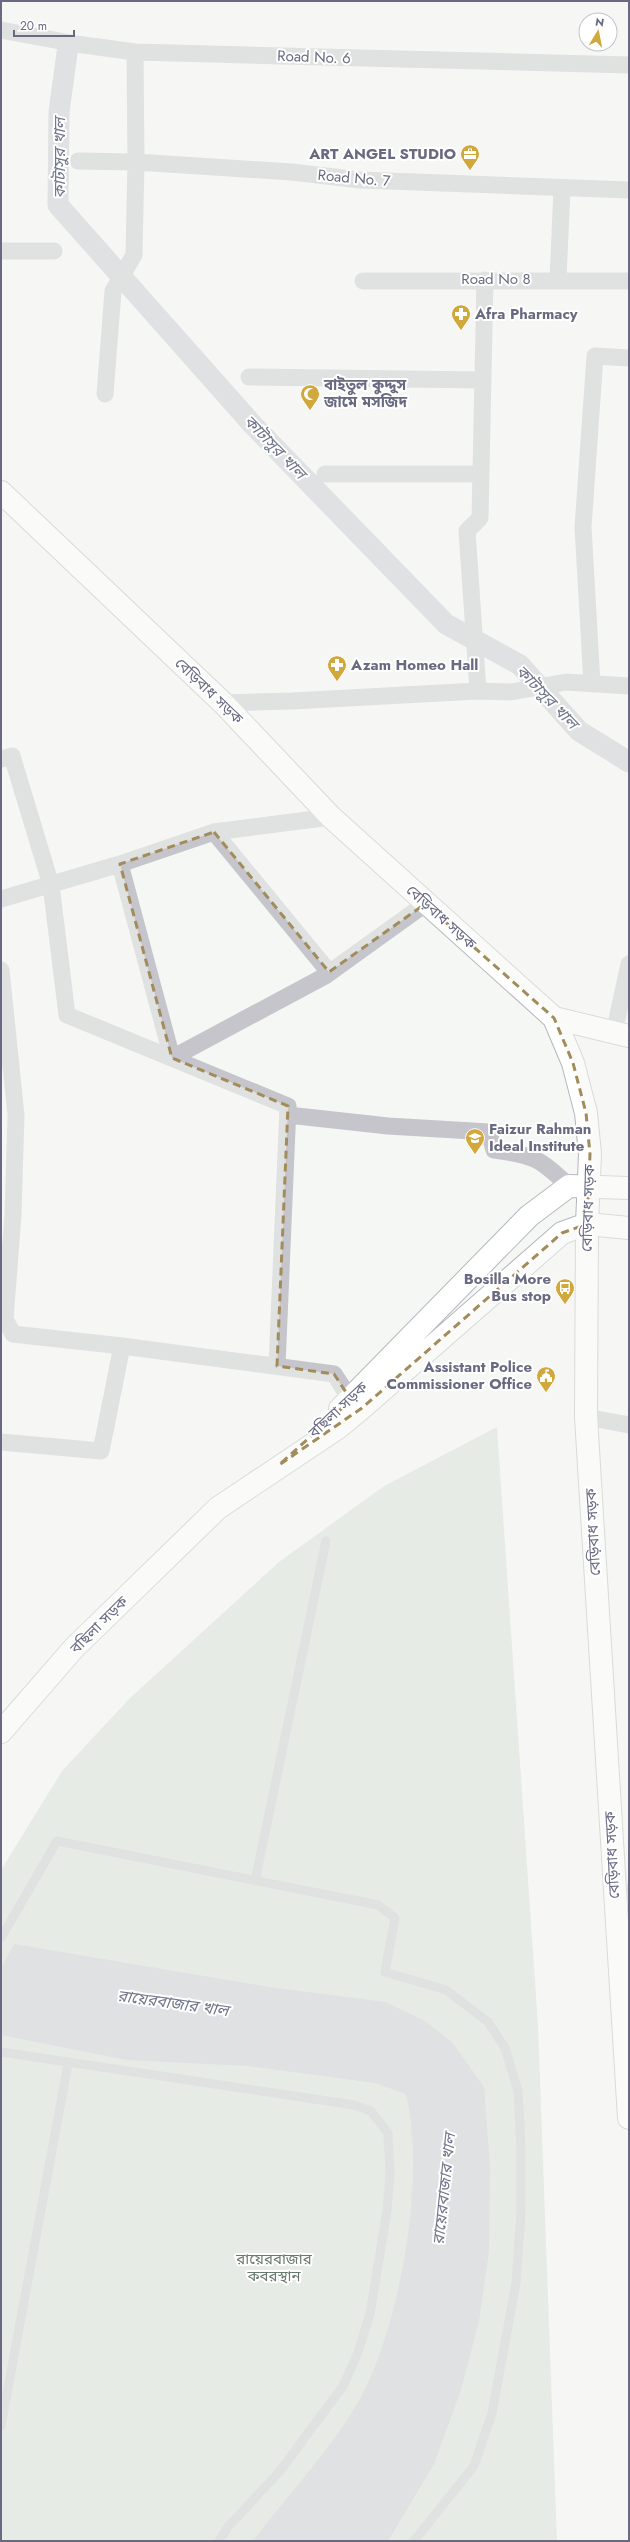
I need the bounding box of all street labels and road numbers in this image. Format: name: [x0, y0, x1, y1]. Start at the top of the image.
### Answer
street label: Road No. 6: [277, 45, 351, 69]
street label: Road No. 7: [317, 164, 391, 192]
street label: Road No 8: [461, 268, 531, 290]
street label: বেড়িবাধ সড়ক: [170, 653, 249, 730]
street label: বেড়িবাধ সড়ক: [401, 880, 482, 955]
street label: বেড়িবাধ সড়ক: [575, 1163, 601, 1252]
street label: বছিলা সড়ক: [303, 1376, 373, 1444]
street label: বেড়িবাধ সড়ক: [580, 1487, 606, 1576]
street label: বছিলা সড়ক: [64, 1591, 133, 1660]
street label: বেড়িবাধ সড়ক: [599, 1810, 625, 1899]

